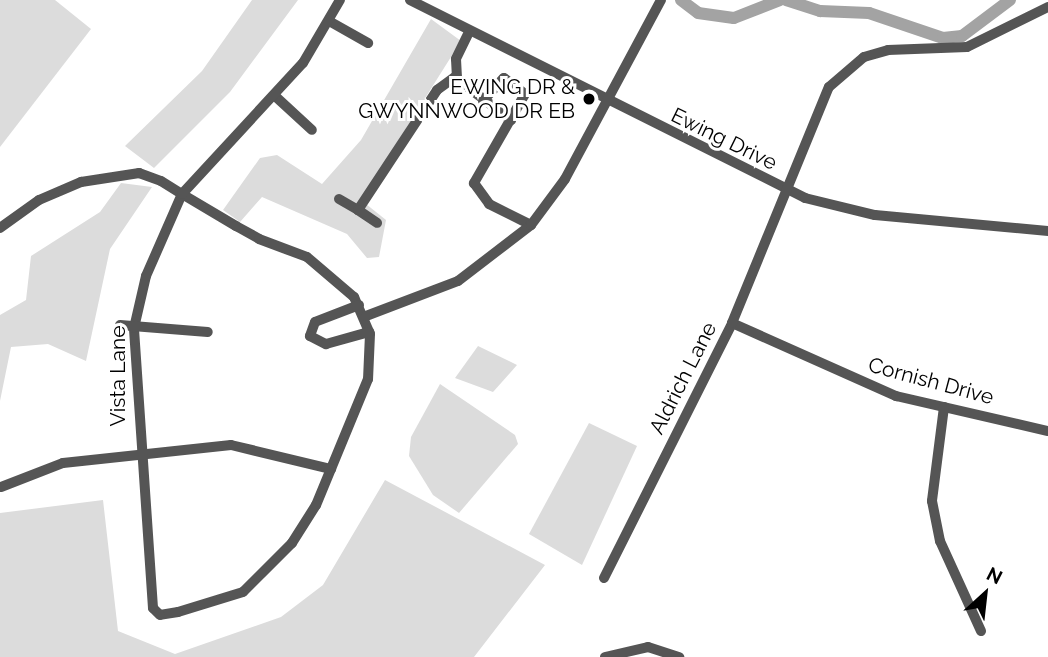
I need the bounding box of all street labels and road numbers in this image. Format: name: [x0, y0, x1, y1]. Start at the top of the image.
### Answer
street label: Ewing Drive: [667, 103, 781, 175]
street label: Aldrich Lane: [644, 318, 722, 438]
street label: Vista Lane: [105, 325, 131, 427]
street label: Cornish Drive: [865, 352, 997, 410]

